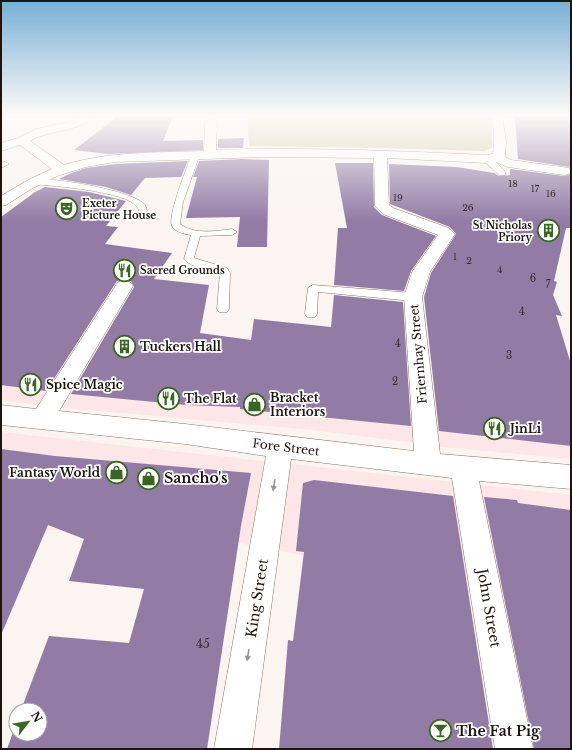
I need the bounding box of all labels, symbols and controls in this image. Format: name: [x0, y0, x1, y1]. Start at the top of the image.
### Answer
house number: 18: [508, 178, 518, 189]
house number: 17: [531, 183, 540, 194]
house number: 16: [546, 188, 556, 199]
house number: 19: [393, 192, 403, 203]
theatre icon: Exeter Picture House: [53, 196, 79, 222]
place label: Exeter Picture House: [82, 197, 156, 222]
house number: 26: [462, 202, 474, 213]
building icon: St Nicholas Priory: [535, 218, 561, 244]
place label: St Nicholas Priory: [473, 219, 533, 244]
house number: 1: [453, 251, 457, 262]
house number: 2: [466, 255, 472, 266]
restaurant icon: Sacred Grounds: [112, 257, 138, 283]
place label: Sacred Grounds: [140, 264, 225, 277]
house number: 4: [497, 264, 503, 275]
house number: 6: [530, 272, 536, 285]
house number: 7: [545, 278, 551, 291]
street label: Friernhay Street: [406, 303, 430, 405]
house number: 4: [519, 305, 525, 318]
building icon: Tuckers Hall: [112, 333, 138, 359]
house number: 4: [395, 337, 401, 350]
place label: Tuckers Hall: [140, 339, 222, 354]
house number: 3: [506, 349, 512, 362]
restaurant icon: Spice Magic: [18, 371, 44, 397]
house number: 2: [392, 375, 398, 388]
place label: Spice Magic: [46, 377, 123, 392]
restaurant icon: The Flat: [155, 385, 181, 411]
place label: Bracket Interiors: [270, 390, 326, 419]
place label: The Flat: [184, 391, 237, 406]
shop icon: Bracket Interiors: [242, 391, 268, 417]
restaurant icon: JinLi: [481, 415, 507, 441]
place label: JinLi: [507, 421, 542, 436]
street label: Fore Street: [252, 435, 321, 459]
shop icon: Fantasy World: [103, 459, 129, 485]
place label: Fantasy World: [9, 465, 101, 480]
shop icon: Sancho's: [136, 465, 162, 491]
place label: Sancho's: [164, 469, 228, 487]
one-way arrow: [271, 479, 277, 491]
street label: King Street: [242, 557, 272, 639]
street label: John Street: [473, 565, 505, 650]
house number: 45: [196, 636, 210, 651]
one-way arrow: [245, 649, 251, 661]
north arrow: [8, 702, 48, 742]
text: N: [28, 709, 46, 725]
bar icon: The Fat Pig: [428, 718, 454, 744]
place label: The Fat Pig: [456, 722, 540, 740]

